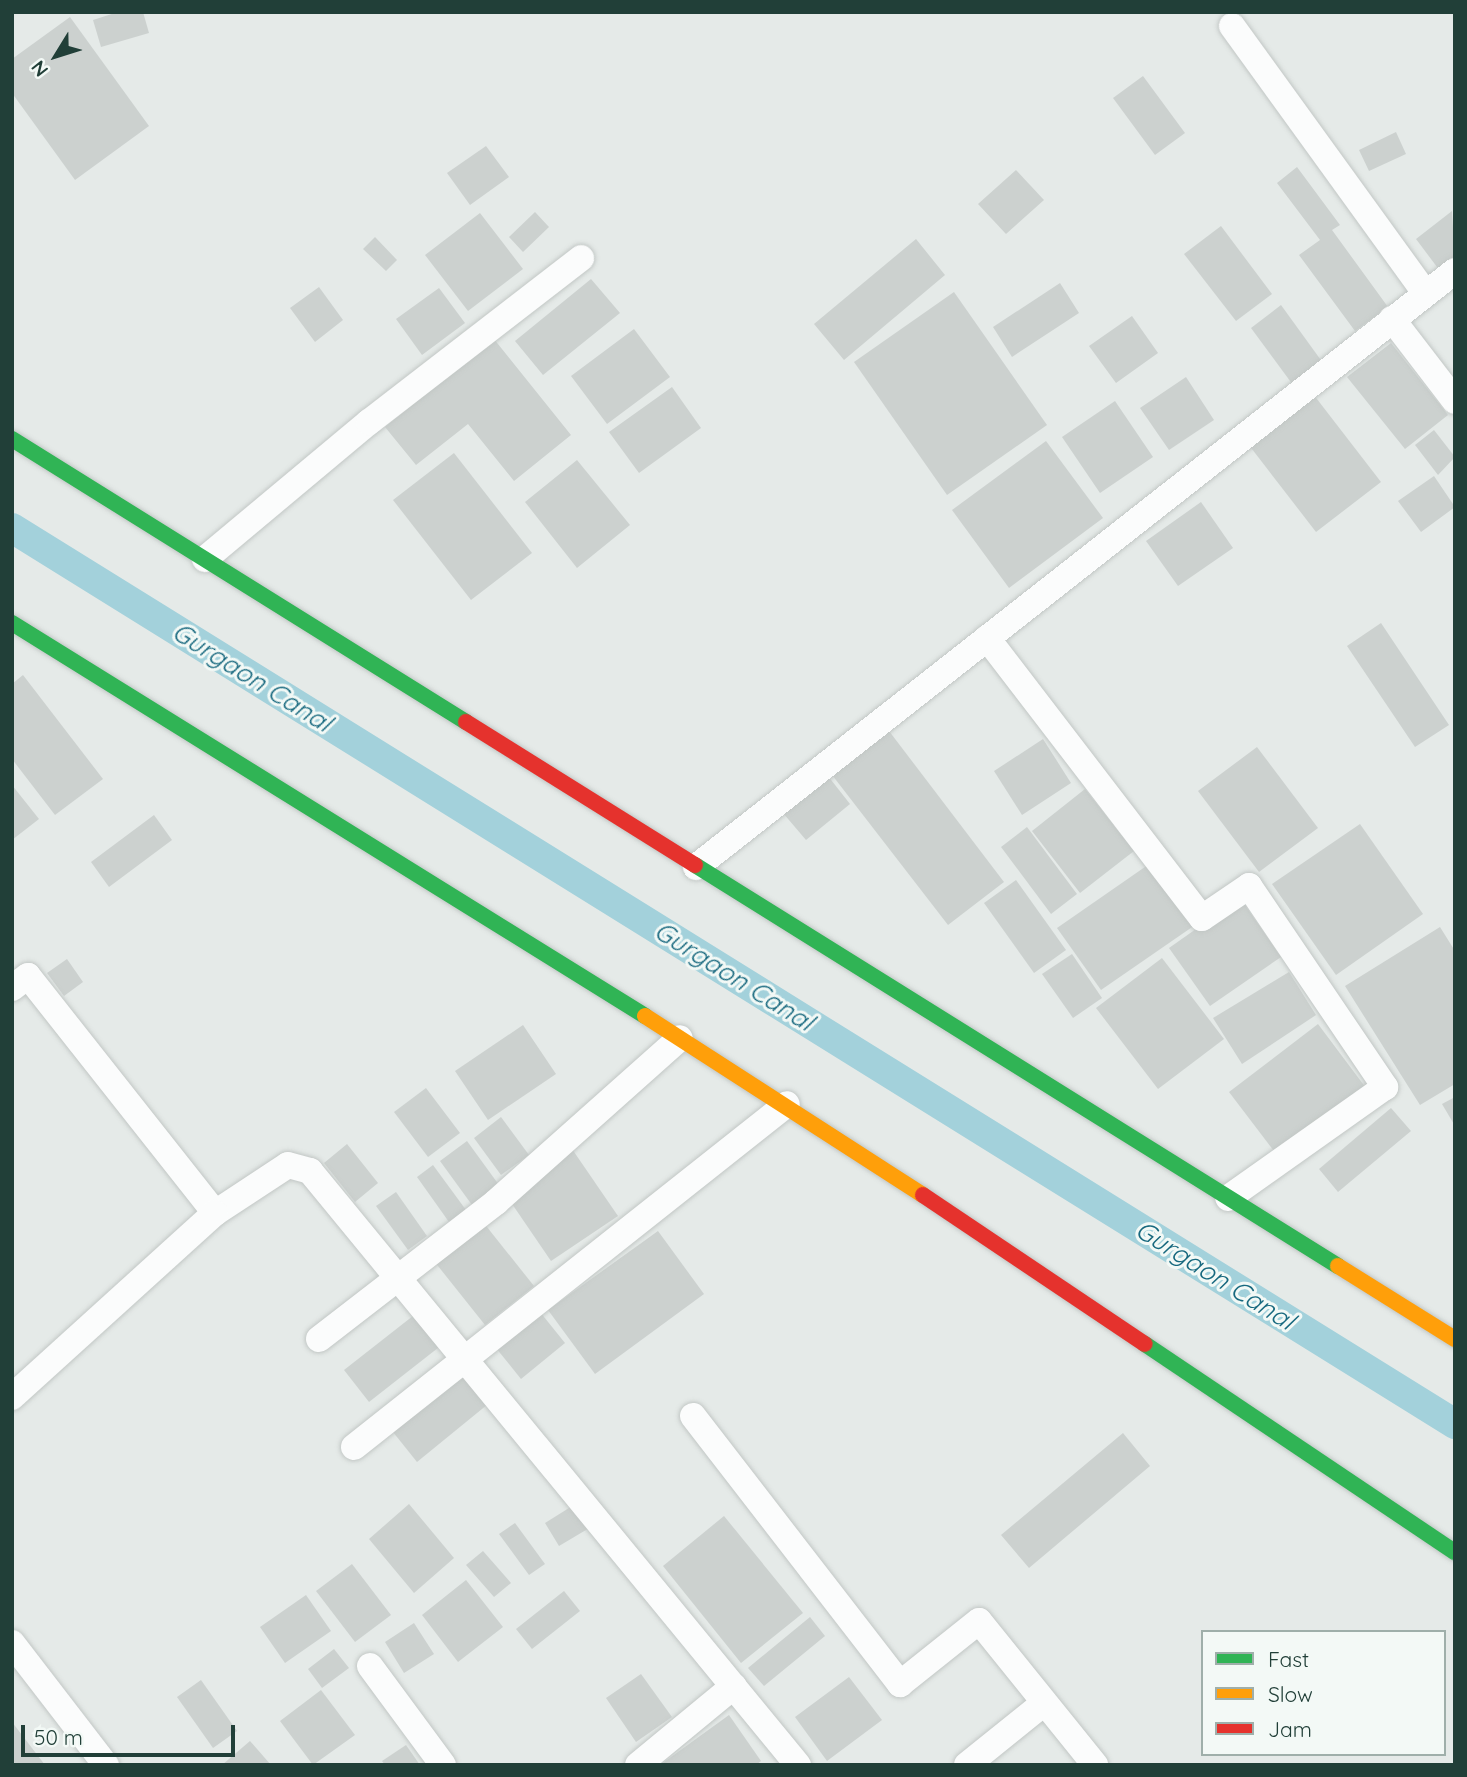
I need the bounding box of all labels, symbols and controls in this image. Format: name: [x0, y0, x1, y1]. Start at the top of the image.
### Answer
north arrow: [21, 21, 91, 91]
text: N: [26, 56, 53, 82]
water label: Gurgaon Canal: [167, 616, 337, 738]
water label: Gurgaon Canal: [649, 915, 819, 1037]
water label: Gurgaon Canal: [1130, 1214, 1300, 1336]
legend: [1201, 1630, 1446, 1756]
text: Fast: [1268, 1646, 1309, 1672]
text: Slow: [1268, 1681, 1313, 1707]
scale bar: [24, 1710, 238, 1754]
text: Jam: [1268, 1716, 1312, 1742]
text: 50 m: [34, 1724, 83, 1750]

